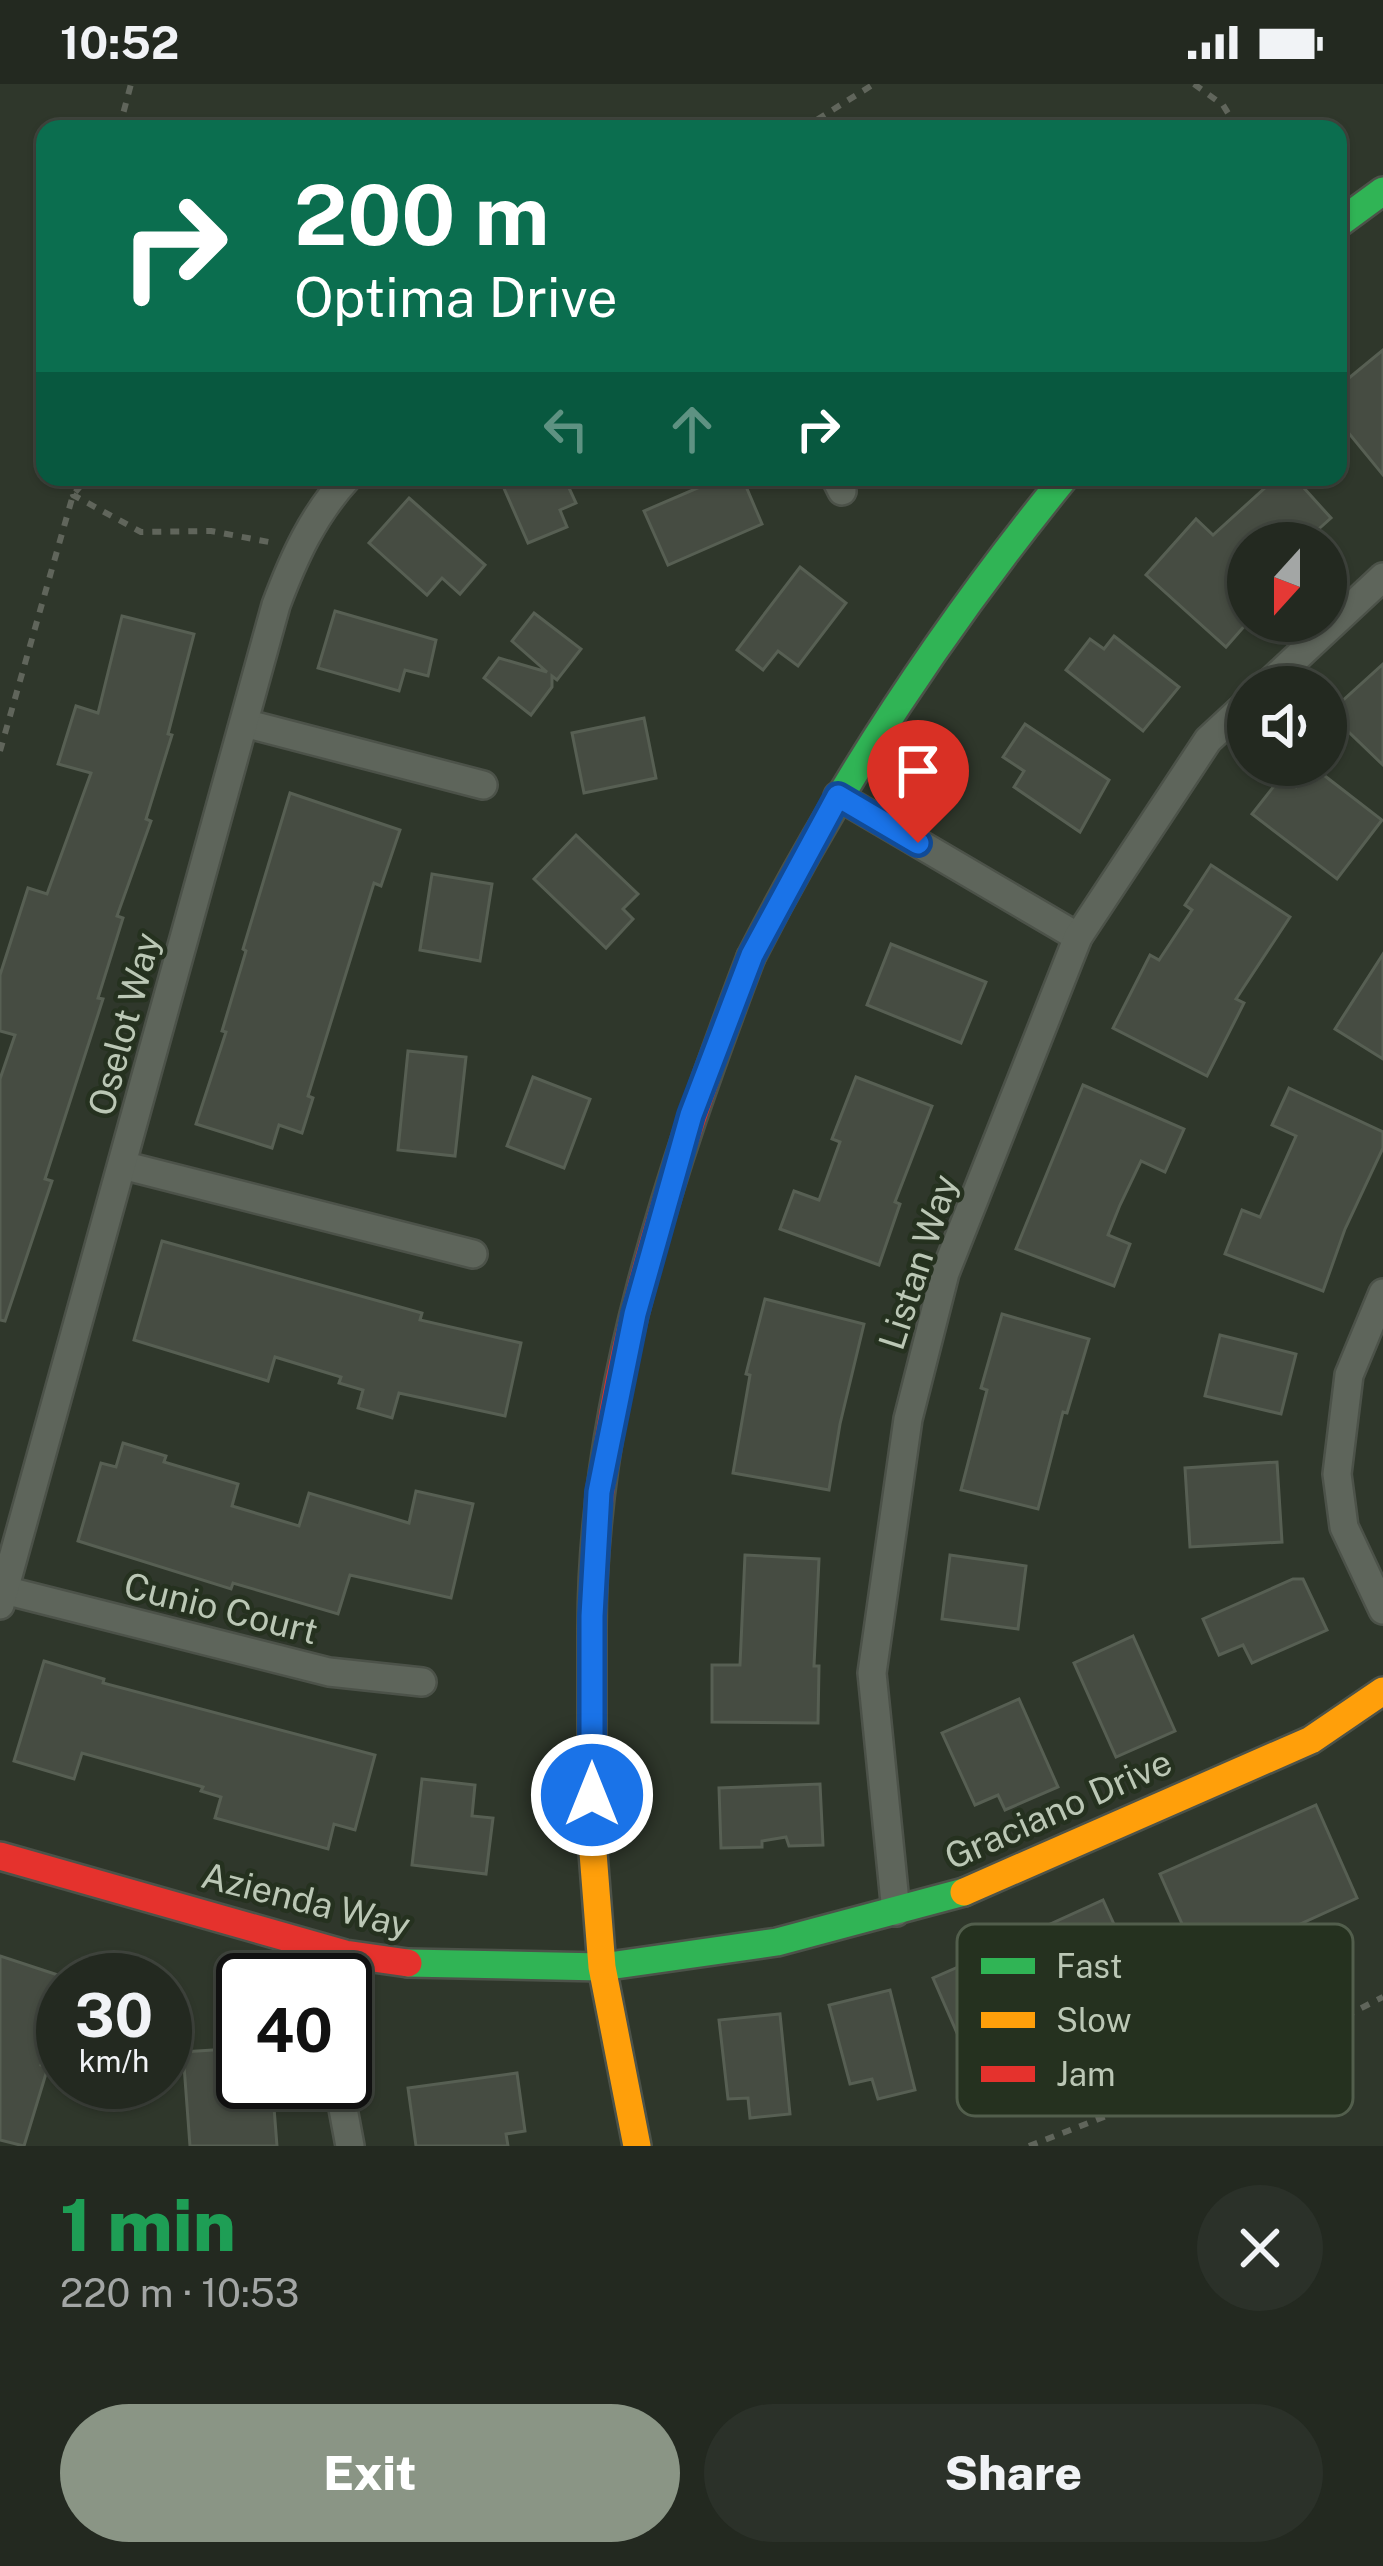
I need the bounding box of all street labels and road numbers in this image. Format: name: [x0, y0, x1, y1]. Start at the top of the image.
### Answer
street label: Oselot Way: [79, 928, 169, 1120]
street label: Listan Way: [870, 1169, 966, 1355]
street label: Cunio Court: [120, 1564, 322, 1652]
street label: Graciano Drive: [938, 1740, 1178, 1878]
street label: Azienda Way: [197, 1854, 415, 1946]

